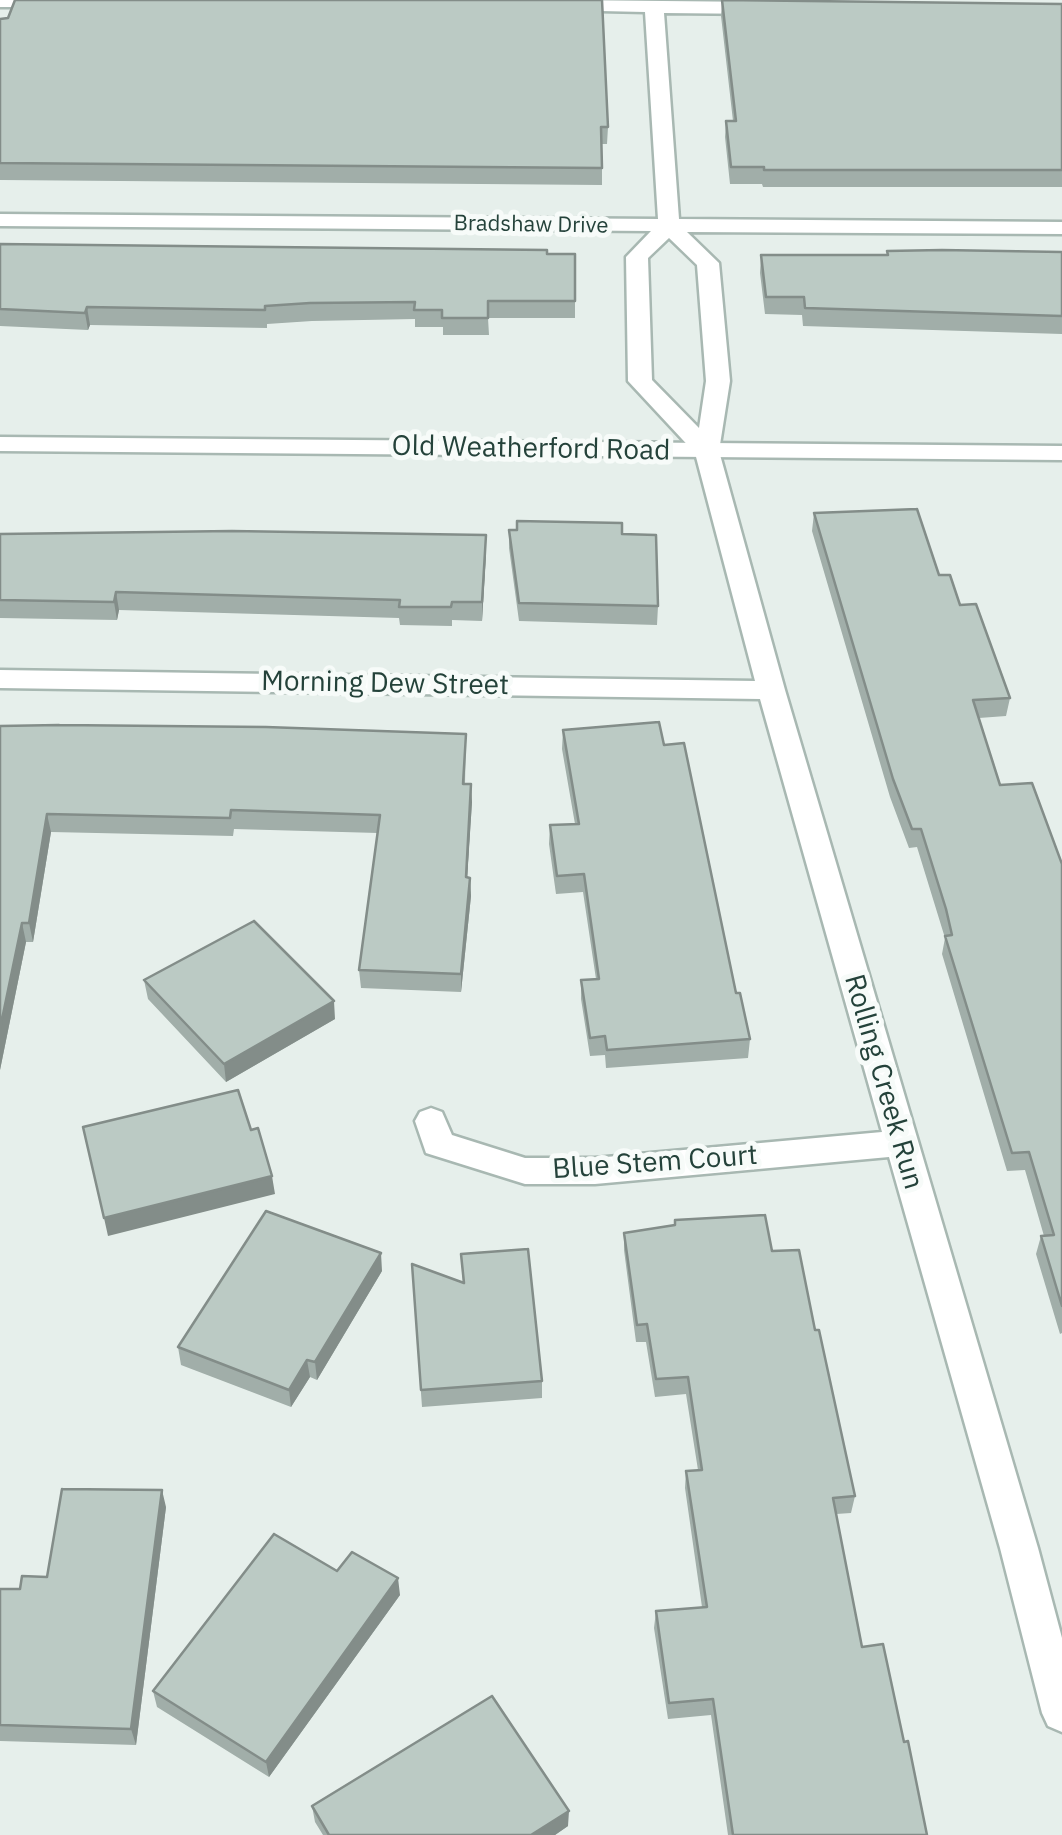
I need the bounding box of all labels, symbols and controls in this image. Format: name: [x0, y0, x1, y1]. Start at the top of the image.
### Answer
street label: Bradshaw Drive: [453, 210, 609, 240]
street label: Old Weatherford Road: [391, 430, 671, 468]
street label: Morning Dew Street: [261, 665, 509, 703]
street label: Rolling Creek Run: [836, 971, 930, 1193]
street label: Blue Stem Court: [551, 1139, 759, 1187]

